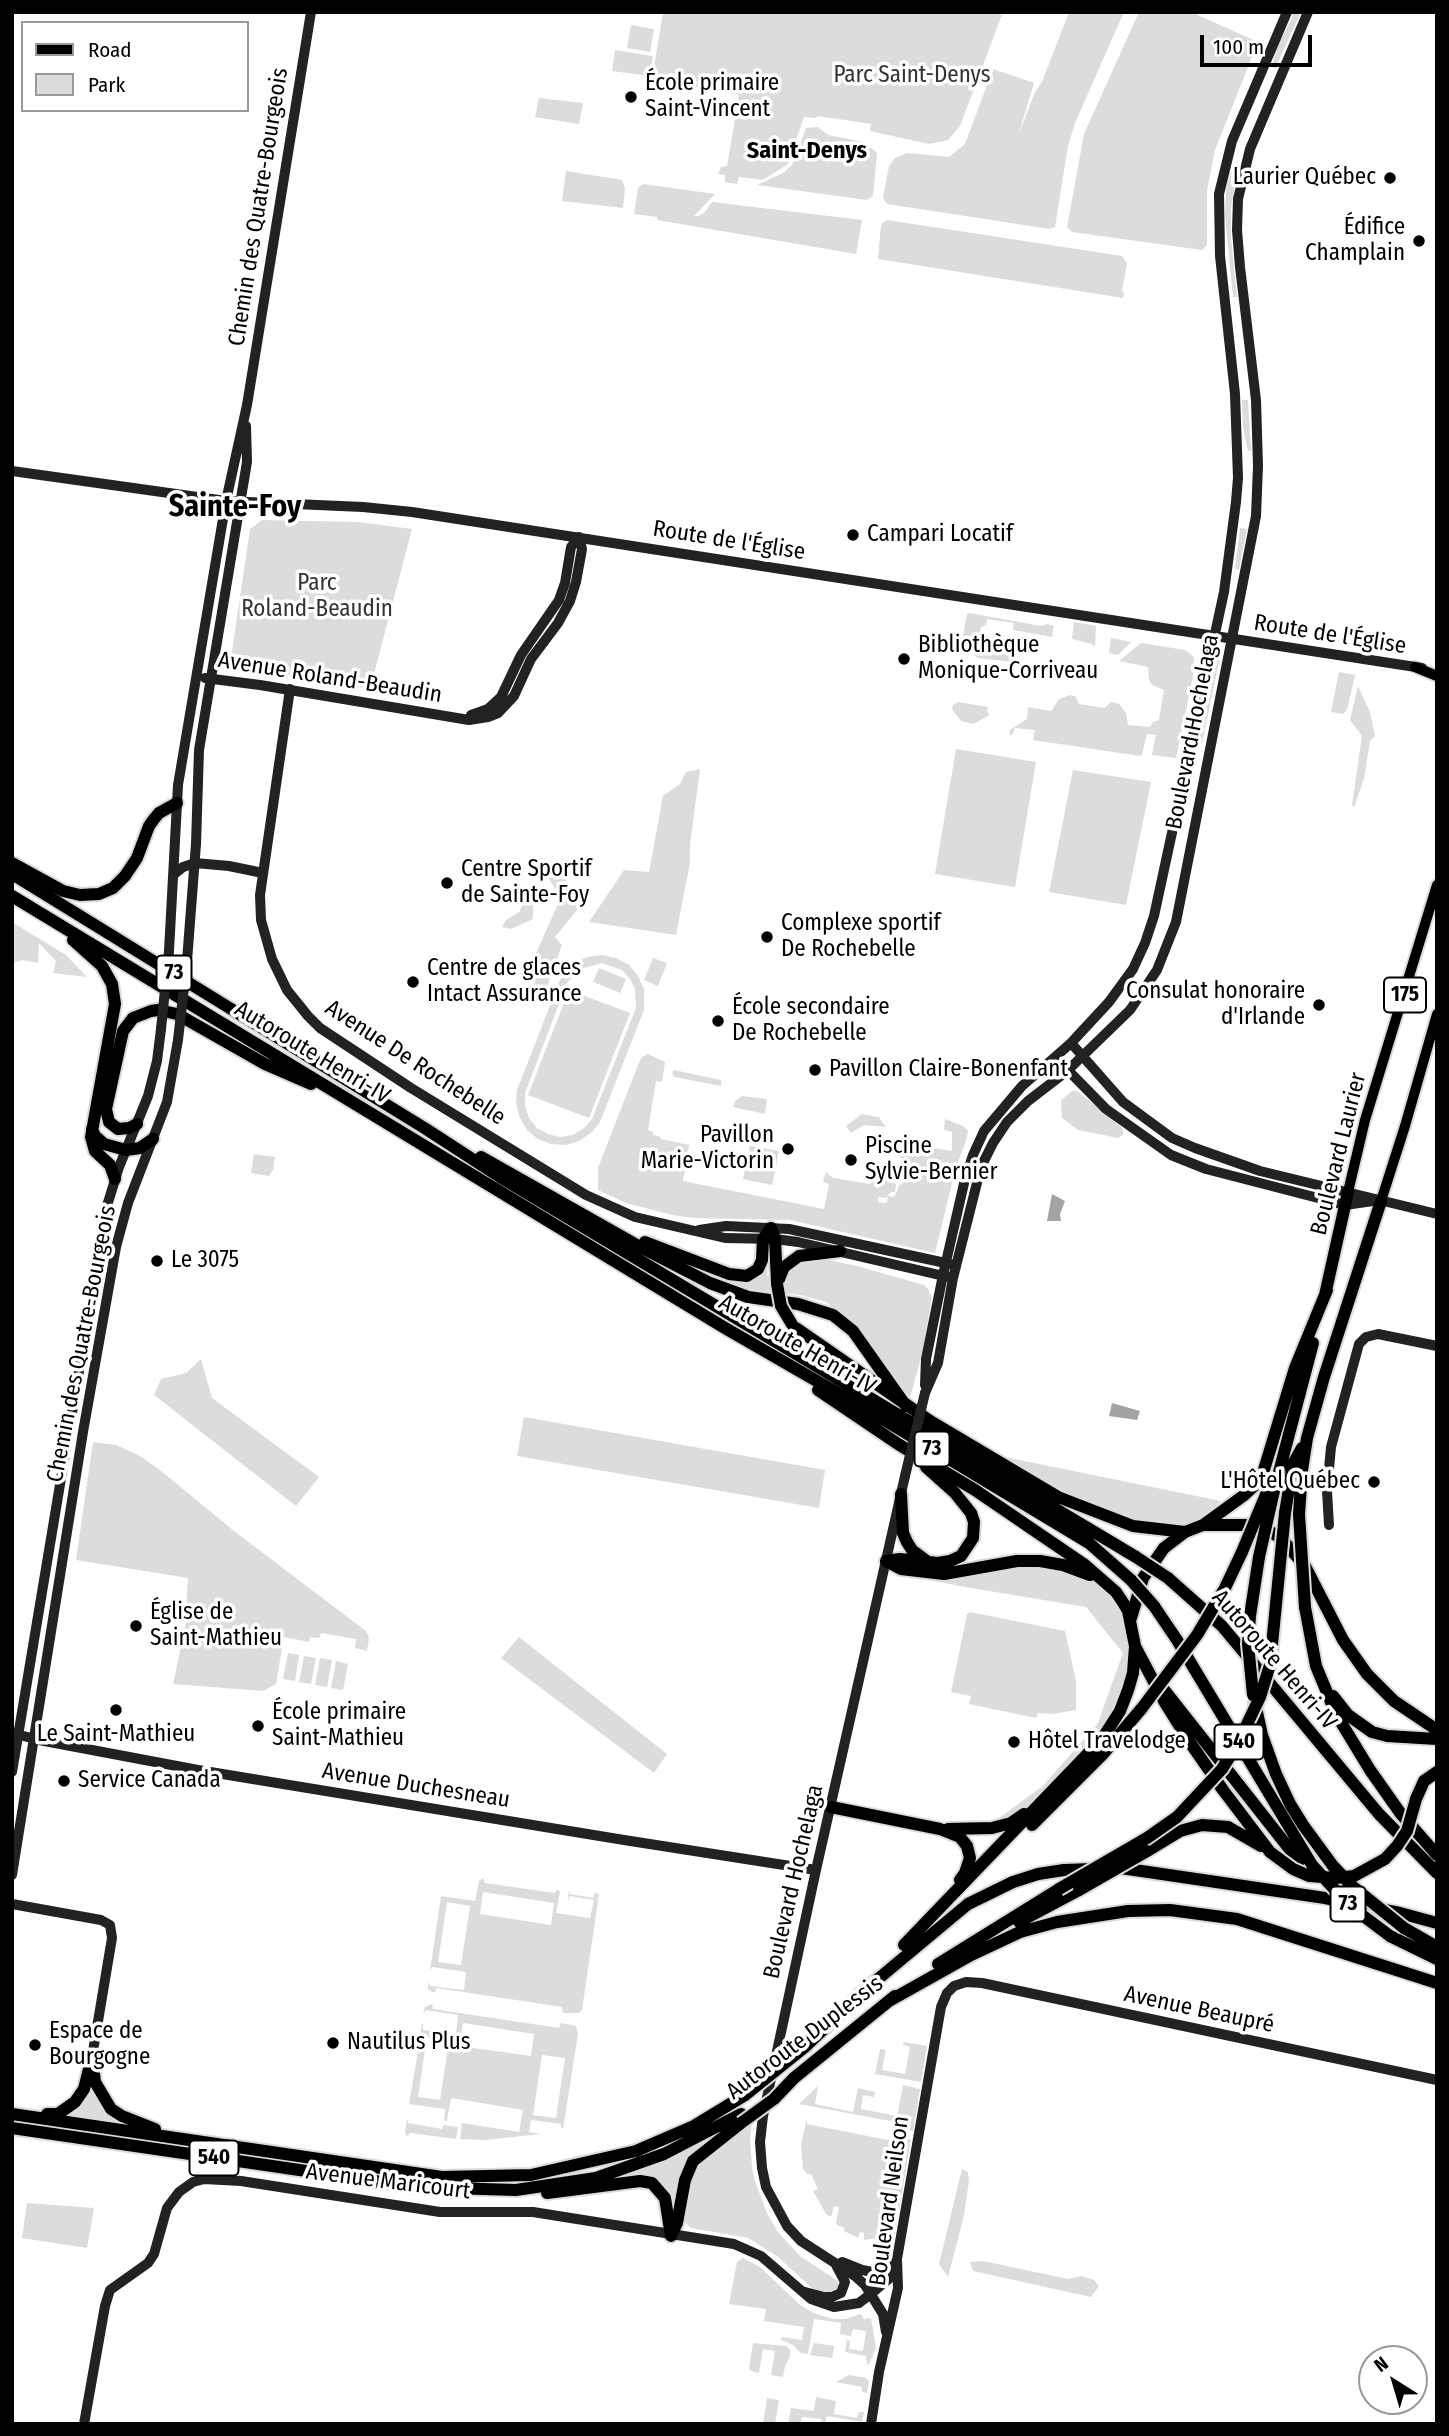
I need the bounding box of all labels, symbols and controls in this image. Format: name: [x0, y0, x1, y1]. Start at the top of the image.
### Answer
legend: [21, 21, 248, 112]
scale bar: [1204, 21, 1316, 65]
text: 100 m: [1213, 34, 1264, 60]
text: Road: [88, 37, 132, 63]
park label: Parc Saint-Denys: [833, 62, 991, 90]
street label: Chemin des Quatre-Bourgeois: [223, 66, 295, 348]
place label: École primaire Saint-Vincent: [645, 70, 779, 124]
text: Park: [88, 72, 125, 98]
marker: École primaire Saint-Vincent: [623, 89, 639, 105]
district label: Saint-Denys: [747, 137, 867, 165]
place label: Laurier Québec: [1233, 164, 1376, 192]
marker: Laurier Québec: [1382, 170, 1398, 186]
place label: Édifice Champlain: [1305, 214, 1405, 268]
marker: Édifice Champlain: [1411, 233, 1427, 249]
district label: Sainte-Foy: [169, 490, 301, 526]
street label: Route de l'Église: [651, 515, 807, 567]
place label: Campari Locatif: [867, 521, 1013, 549]
marker: Campari Locatif: [845, 527, 861, 543]
park label: Parc Roland-Beaudin: [241, 570, 393, 624]
street label: Route de l'Église: [1252, 609, 1408, 661]
place label: Bibliothèque Monique-Corriveau: [918, 632, 1098, 686]
street label: Boulevard Hochelaga: [1161, 632, 1225, 832]
street label: Avenue Roland-Beaudin: [216, 647, 444, 709]
marker: Bibliothèque Monique-Corriveau: [896, 651, 912, 667]
place label: Centre Sportif de Sainte-Foy: [461, 856, 592, 910]
marker: Centre Sportif de Sainte-Foy: [439, 875, 455, 891]
place label: Complexe sportif De Rochebelle: [781, 910, 941, 964]
marker: Complexe sportif De Rochebelle: [759, 929, 775, 945]
place label: Centre de glaces Intact Assurance: [427, 955, 582, 1009]
road number: 73: [156, 956, 192, 990]
marker: Centre de glaces Intact Assurance: [405, 974, 421, 990]
place label: Consulat honoraire d'Irlande: [1126, 978, 1305, 1032]
road number: 175: [1384, 978, 1426, 1012]
street label: Avenue De Rochebelle: [320, 994, 510, 1132]
place label: École secondaire De Rochebelle: [732, 994, 890, 1048]
street label: Autoroute Henri-IV: [229, 996, 395, 1110]
marker: Consulat honoraire d'Irlande: [1311, 997, 1327, 1013]
marker: École secondaire De Rochebelle: [710, 1013, 726, 1029]
place label: Pavillon Claire-Bonenfant: [829, 1056, 1068, 1084]
marker: Pavillon Claire-Bonenfant: [807, 1062, 823, 1078]
street label: Boulevard Laurier: [1305, 1070, 1373, 1238]
place label: Pavillon Marie-Victorin: [641, 1122, 774, 1176]
place label: Piscine Sylvie-Bernier: [865, 1133, 997, 1187]
marker: Pavillon Marie-Victorin: [780, 1141, 796, 1157]
marker: Piscine Sylvie-Bernier: [843, 1152, 859, 1168]
street label: Chemin des Quatre-Bourgeois: [42, 1203, 122, 1485]
place label: Le 3075: [171, 1247, 239, 1275]
marker: Le 3075: [149, 1253, 165, 1269]
street label: Autoroute Henri-IV: [714, 1289, 880, 1401]
road number: 73: [914, 1432, 950, 1466]
place label: L'Hôtel Québec: [1220, 1468, 1360, 1496]
marker: L'Hôtel Québec: [1366, 1474, 1382, 1490]
street label: Autoroute Henri-IV: [1206, 1584, 1342, 1736]
place label: Église de Saint-Mathieu: [150, 1599, 282, 1653]
marker: Église de Saint-Mathieu: [128, 1618, 144, 1634]
place label: École primaire Saint-Mathieu: [272, 1699, 406, 1753]
marker: Le Saint-Mathieu: [108, 1702, 124, 1718]
marker: École primaire Saint-Mathieu: [250, 1718, 266, 1734]
place label: Le Saint-Mathieu: [37, 1721, 195, 1749]
road number: 540: [1214, 1724, 1264, 1760]
place label: Hôtel Travelodge: [1028, 1728, 1186, 1756]
marker: Hôtel Travelodge: [1006, 1734, 1022, 1750]
street label: Avenue Duchesneau: [320, 1758, 512, 1814]
place label: Service Canada: [78, 1767, 221, 1795]
marker: Service Canada: [56, 1773, 72, 1789]
street label: Boulevard Hochelaga: [758, 1782, 830, 1982]
road number: 73: [1330, 1886, 1366, 1922]
street label: Autoroute Duplessis: [721, 1970, 889, 2106]
street label: Avenue Beaupré: [1122, 1981, 1276, 2039]
place label: Espace de Bourgogne: [49, 2018, 150, 2072]
place label: Nautilus Plus: [347, 2029, 471, 2057]
marker: Nautilus Plus: [325, 2035, 341, 2051]
marker: Espace de Bourgogne: [27, 2037, 43, 2053]
street label: Boulevard Neilson: [864, 2114, 916, 2288]
road number: 540: [190, 2140, 238, 2176]
street label: Avenue Maricourt: [304, 2158, 472, 2206]
north arrow: [1358, 2345, 1428, 2415]
text: N: [1370, 2352, 1393, 2377]

